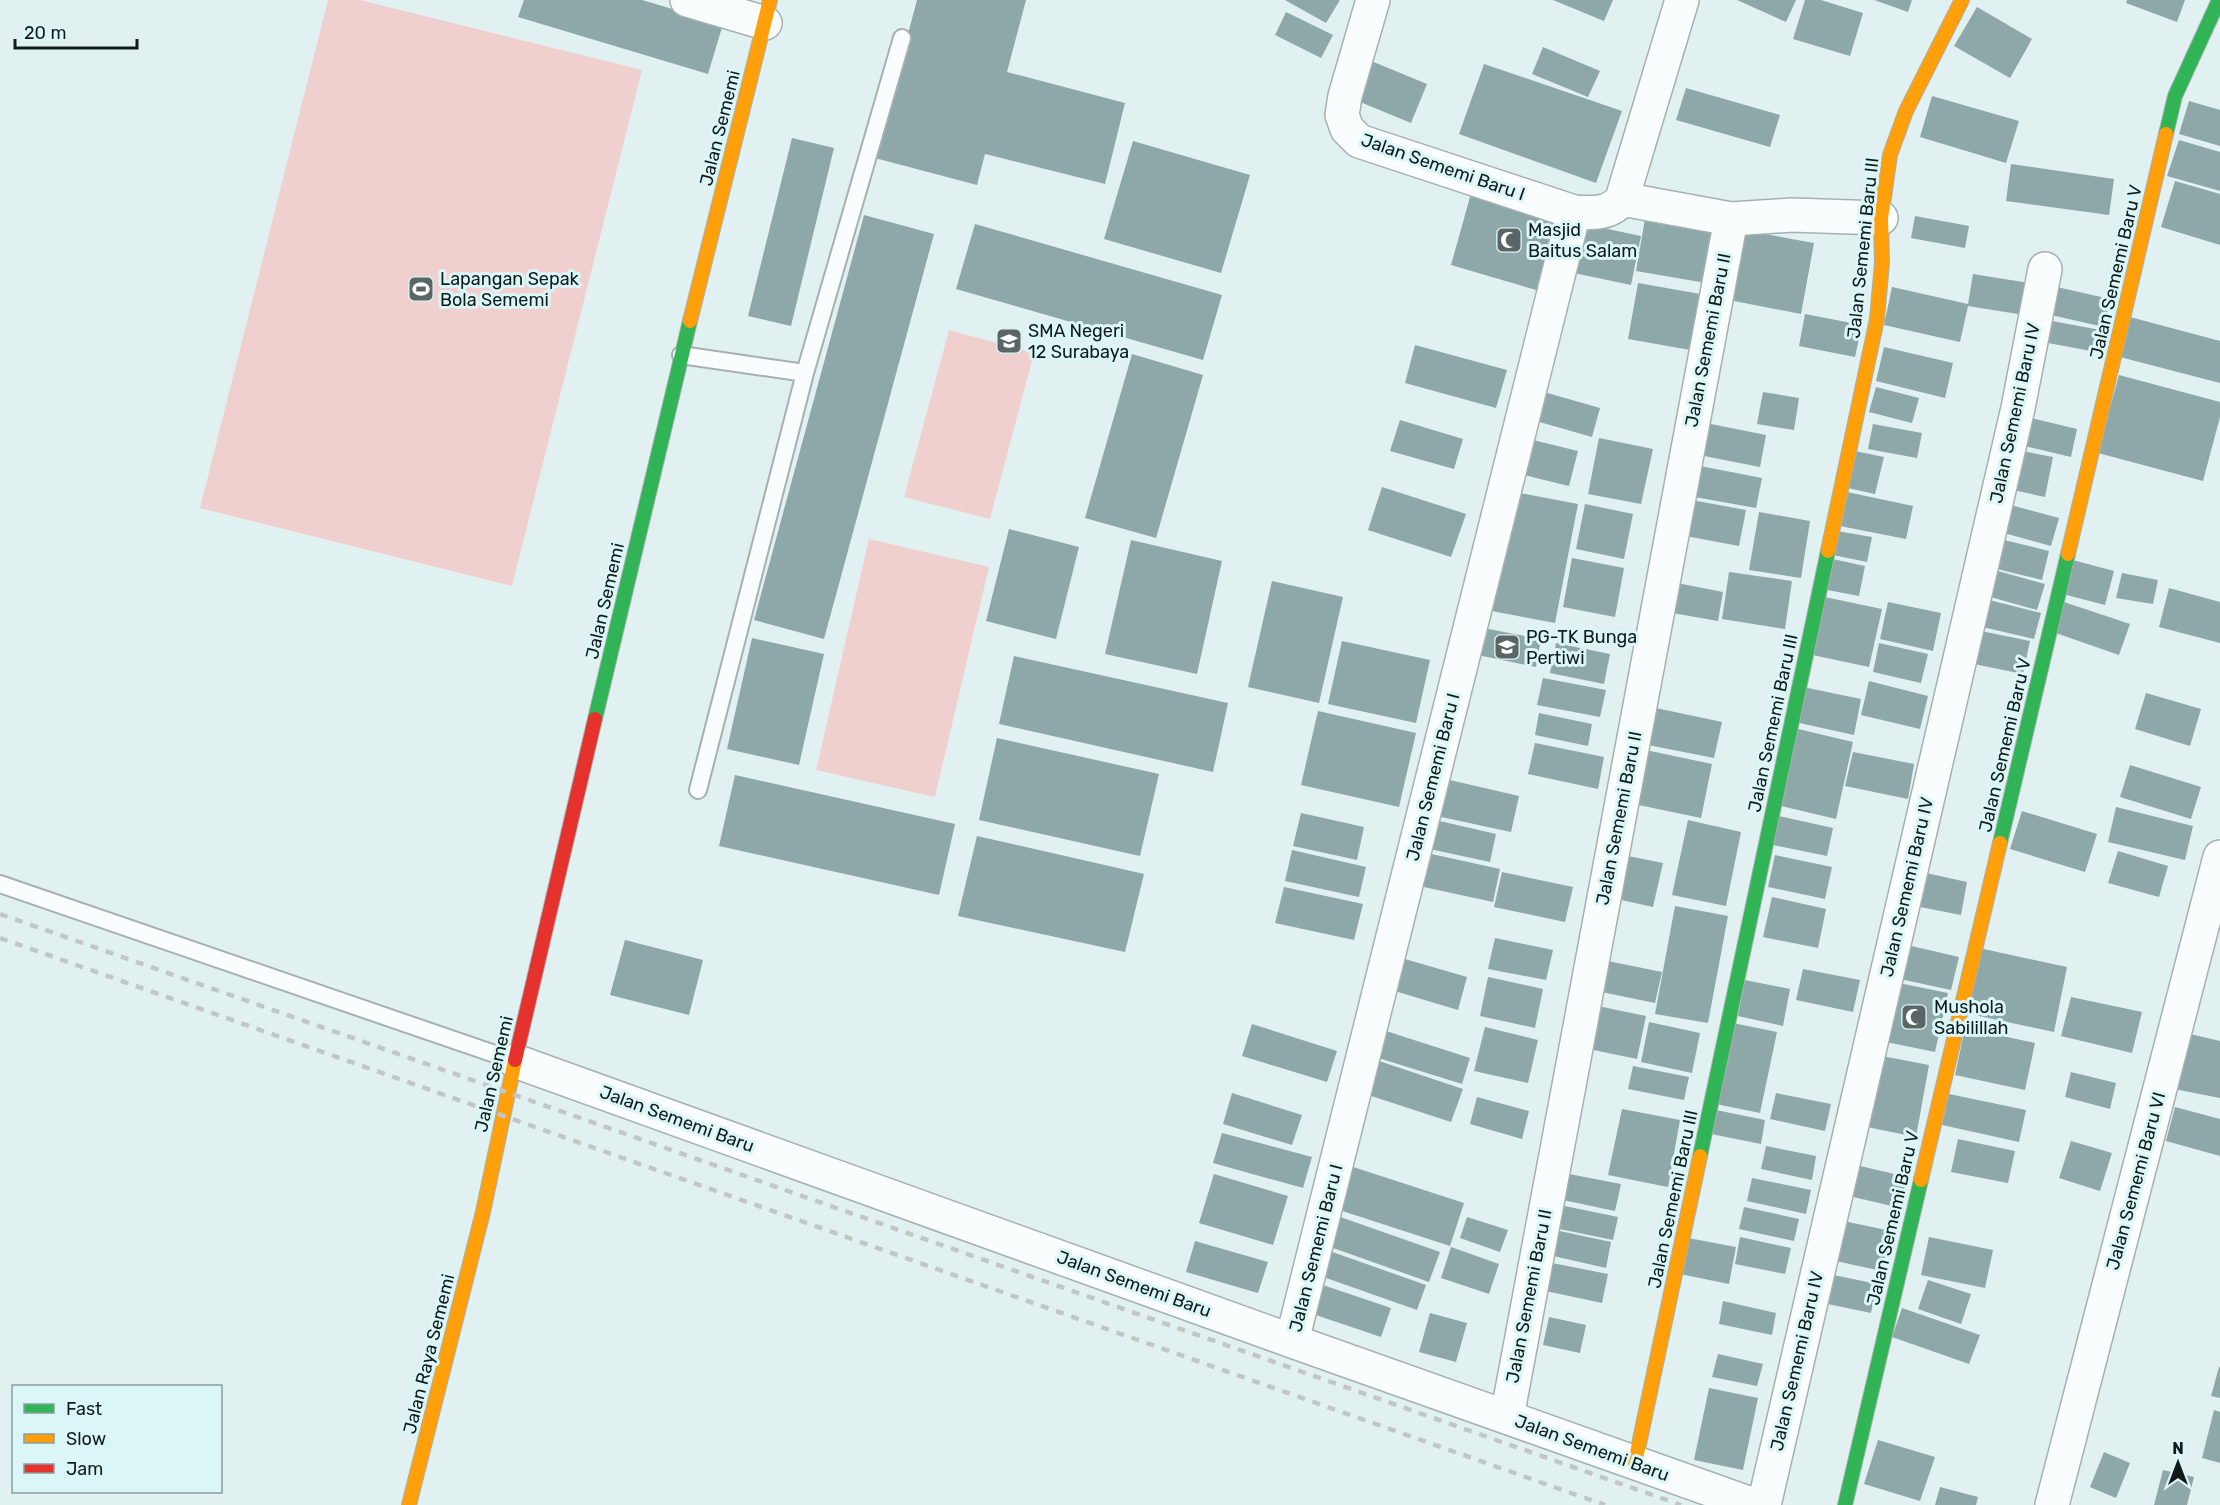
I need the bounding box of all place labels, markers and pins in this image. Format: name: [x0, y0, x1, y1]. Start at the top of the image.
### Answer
place label: Masjid Baitus Salam: [1528, 219, 1637, 262]
mosque icon: Masjid Baitus Salam: [1494, 225, 1524, 255]
place label: Lapangan Sepak Bola Sememi: [440, 268, 580, 311]
sports icon: Lapangan Sepak Bola Sememi: [406, 274, 436, 304]
place label: SMA Negeri 12 Surabaya: [1028, 320, 1129, 363]
school or university icon: SMA Negeri 12 Surabaya: [994, 326, 1024, 356]
place label: PG-TK Bunga Pertiwi: [1526, 626, 1637, 669]
school or university icon: PG-TK Bunga Pertiwi: [1492, 632, 1522, 662]
place label: Mushola Sabilillah: [1934, 996, 2009, 1039]
mosque icon: Mushola Sabilillah: [1899, 1002, 1929, 1032]

